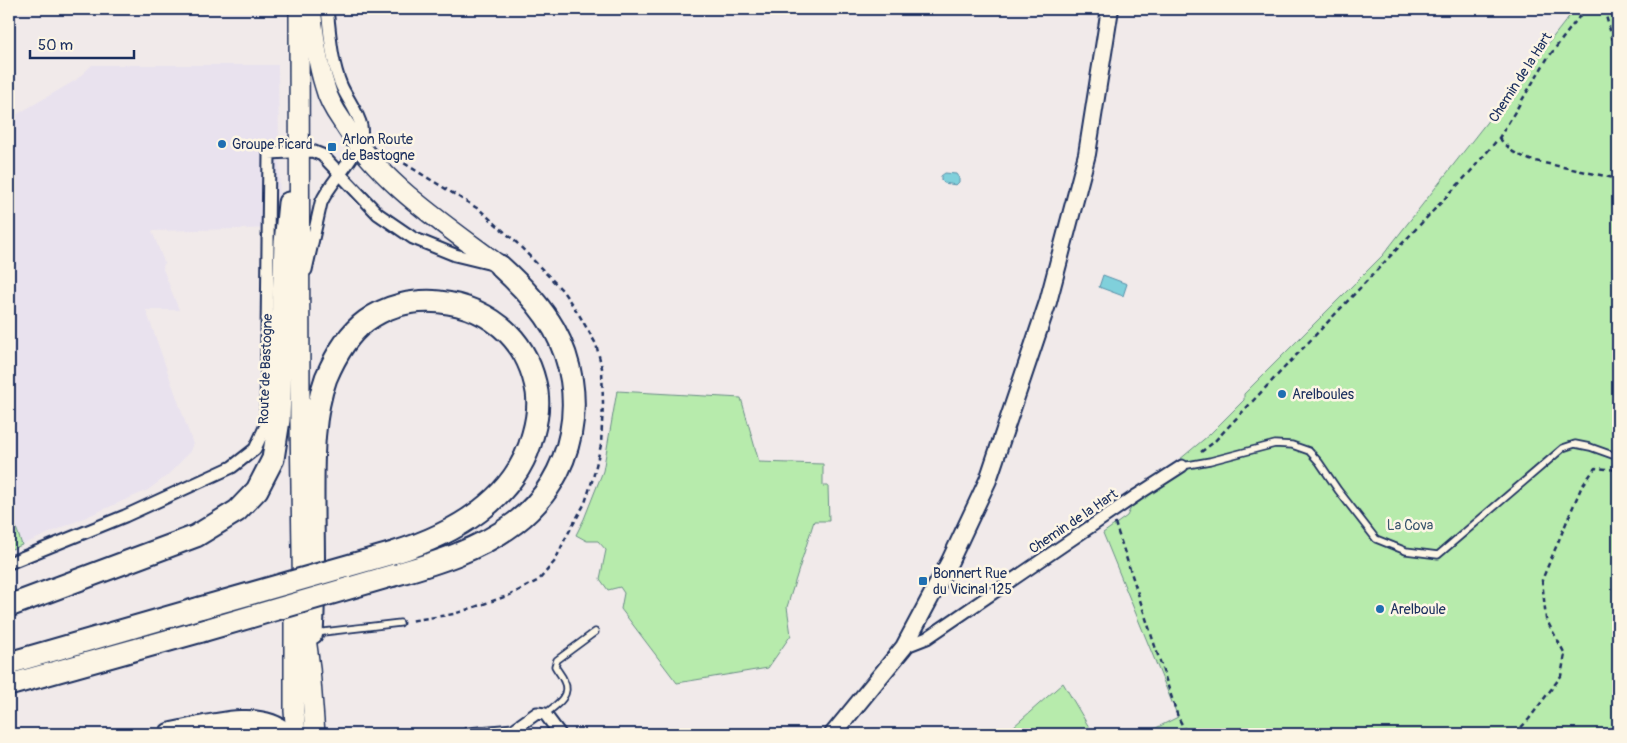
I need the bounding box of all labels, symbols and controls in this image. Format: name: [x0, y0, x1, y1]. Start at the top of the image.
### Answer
scale bar: [30, 28, 134, 60]
street label: Chemin de la Hart: [1485, 29, 1556, 125]
text: 50 m: [38, 36, 73, 55]
place label: Arlon Route de Bastogne: [342, 131, 415, 164]
place label: Groupe Picard: [232, 136, 313, 153]
marker: Groupe Picard: [216, 138, 228, 150]
marker: Arlon Route de Bastogne: [326, 141, 338, 153]
street label: Route de Bastogne: [255, 313, 276, 425]
place label: Arelboules: [1292, 386, 1355, 403]
marker: Arelboules: [1276, 388, 1288, 400]
street label: Chemin de la Hart: [1026, 485, 1121, 557]
park label: La Cova: [1387, 517, 1433, 534]
place label: Bonnert Rue du Vicinal 125: [933, 565, 1012, 598]
marker: Bonnert Rue du Vicinal 125: [917, 575, 929, 587]
place label: Arelboule: [1390, 601, 1446, 618]
marker: Arelboule: [1374, 603, 1386, 615]

